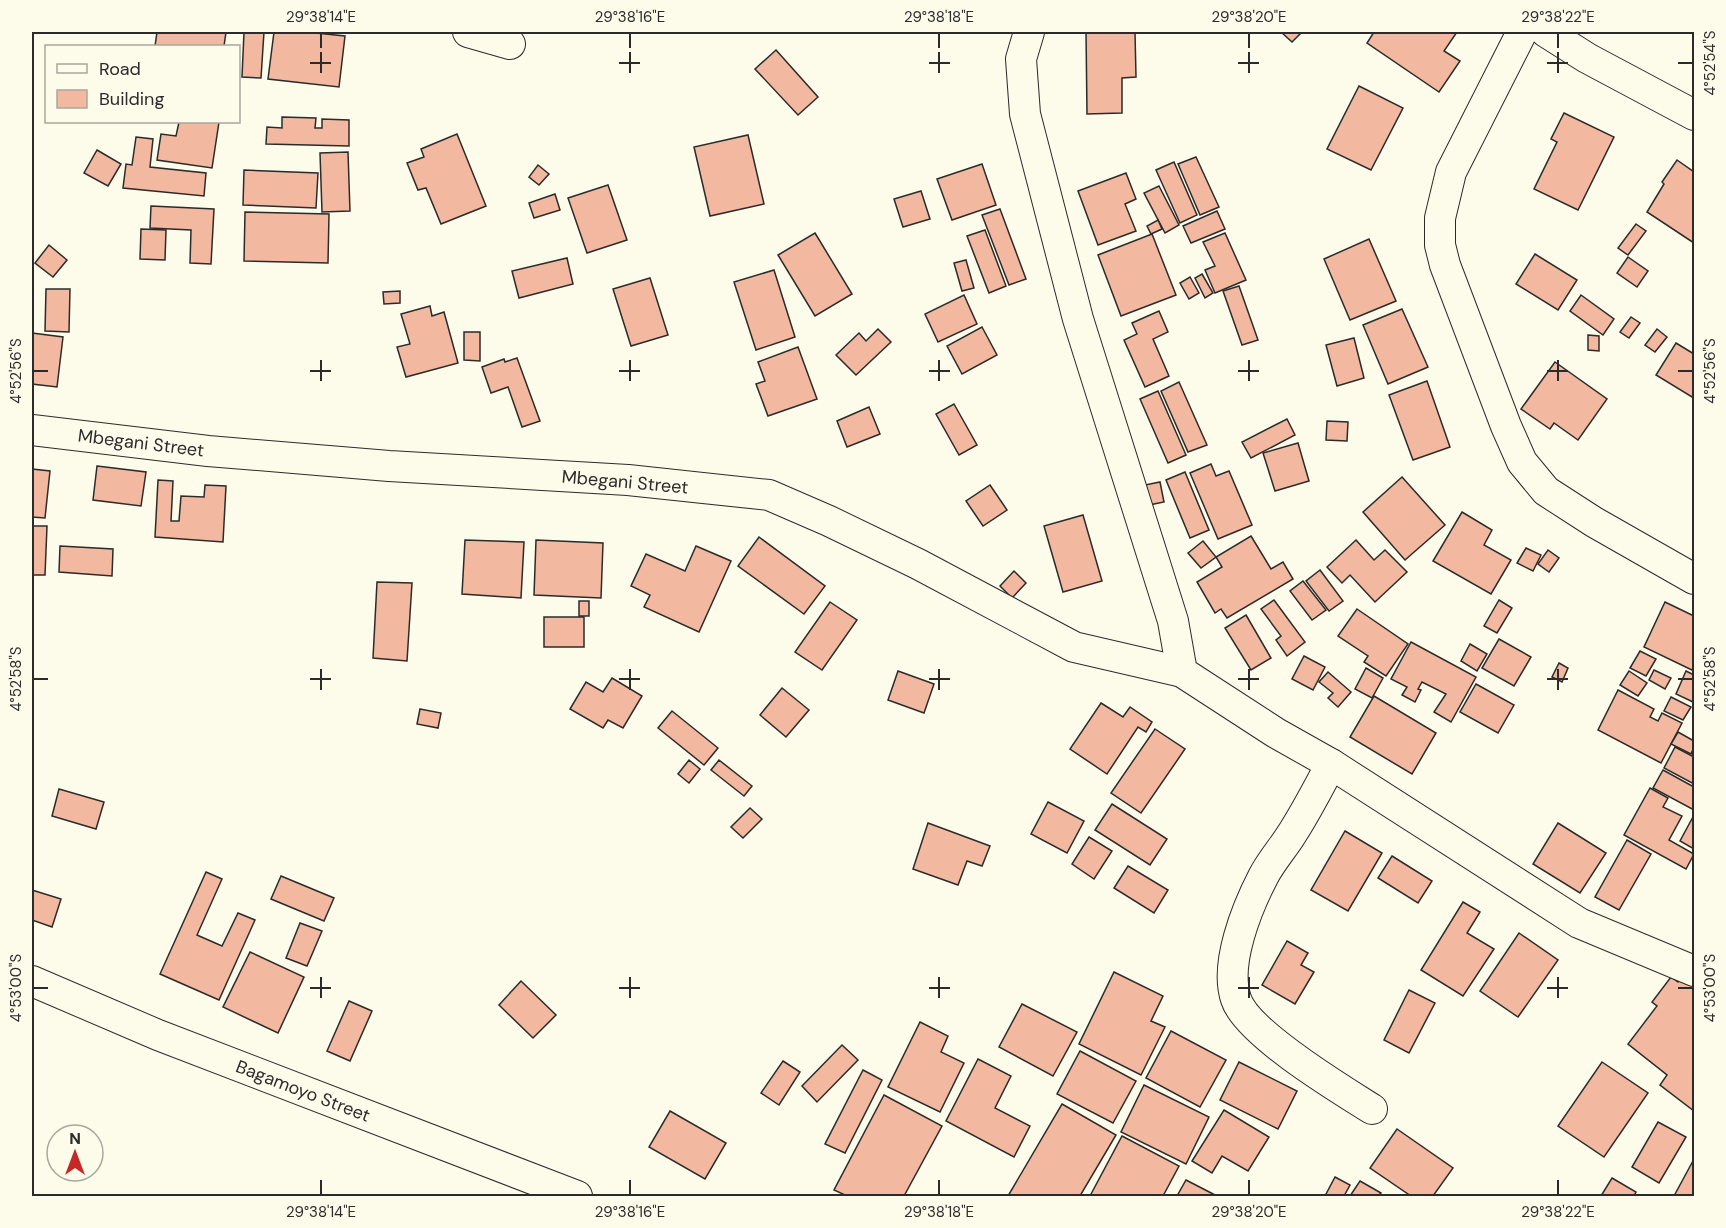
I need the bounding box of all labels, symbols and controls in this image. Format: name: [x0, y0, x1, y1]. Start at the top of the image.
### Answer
text: 29°38'14"E: [286, 7, 356, 27]
text: 29°38'16"E: [595, 7, 665, 27]
text: 29°38'18"E: [904, 7, 974, 27]
text: 29°38'20"E: [1211, 7, 1287, 27]
text: 29°38'22"E: [1521, 7, 1595, 27]
text: 4°52'54"S: [1700, 30, 1720, 96]
legend: [45, 45, 240, 123]
text: Road: [99, 57, 141, 81]
text: Building: [99, 87, 164, 111]
text: 4°52'56"S: [6, 338, 26, 404]
text: 4°52'56"S: [1700, 338, 1720, 404]
street label: Mbegani Street: [77, 423, 205, 463]
street label: Mbegani Street: [561, 465, 689, 499]
text: 4°52'58"S: [6, 646, 26, 712]
text: 4°52'58"S: [1700, 646, 1720, 712]
text: 4°53'00"S: [6, 954, 26, 1022]
text: 4°53'00"S: [1700, 954, 1720, 1022]
street label: Bagamoyo Street: [232, 1054, 374, 1128]
north arrow: [45, 1123, 105, 1183]
text: N: [69, 1128, 81, 1149]
text: 29°38'14"E: [286, 1202, 356, 1222]
text: 29°38'16"E: [595, 1202, 665, 1222]
text: 29°38'18"E: [904, 1202, 974, 1222]
text: 29°38'20"E: [1211, 1202, 1287, 1222]
text: 29°38'22"E: [1521, 1202, 1595, 1222]

